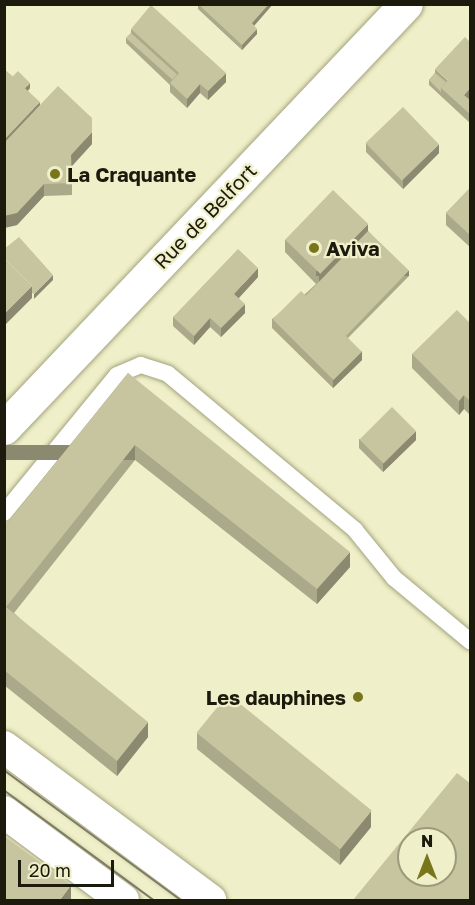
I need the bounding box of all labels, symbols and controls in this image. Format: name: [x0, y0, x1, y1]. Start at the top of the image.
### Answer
street label: Rue de Belfort: [149, 158, 261, 274]
place label: La Craquante: [67, 162, 196, 186]
marker: La Craquante: [48, 167, 62, 181]
place label: Aviva: [326, 236, 379, 260]
marker: Aviva: [307, 241, 321, 255]
place label: Les dauphines: [206, 685, 346, 709]
marker: Les dauphines: [351, 690, 365, 704]
north arrow: [397, 827, 457, 887]
text: N: [421, 831, 433, 851]
scale bar: [21, 848, 117, 886]
text: 20 m: [29, 859, 71, 881]

